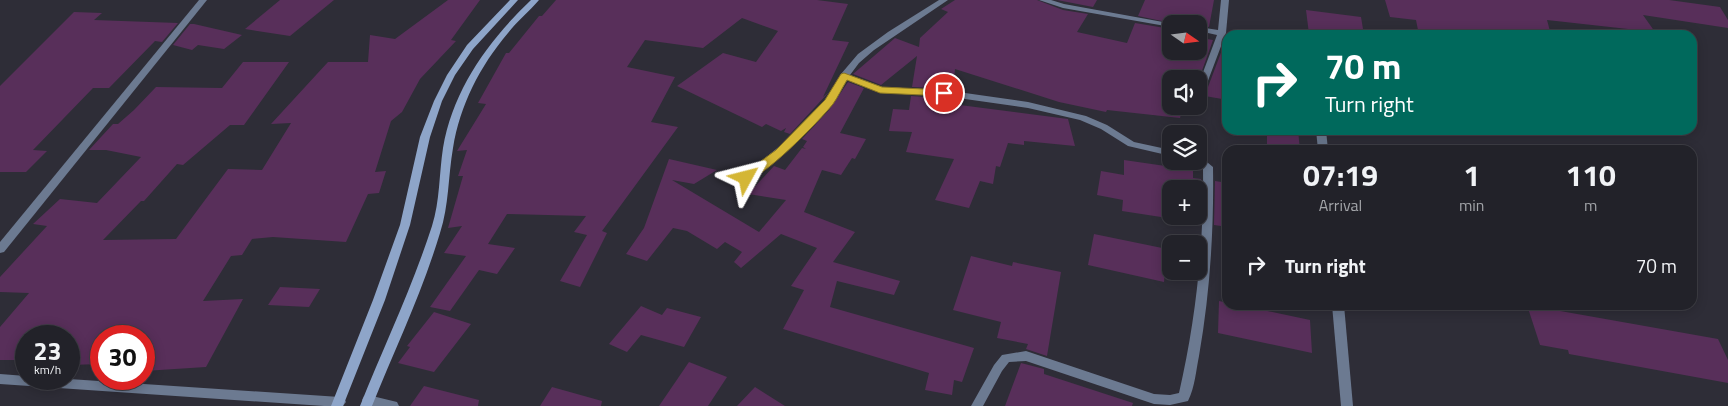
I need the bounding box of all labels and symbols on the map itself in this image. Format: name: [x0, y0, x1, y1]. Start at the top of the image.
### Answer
north arrow: [1162, 15, 1208, 60]
pin: [923, 72, 965, 114]
position arrow: [719, 151, 771, 203]
speed limit sign: 30: [90, 325, 155, 390]

